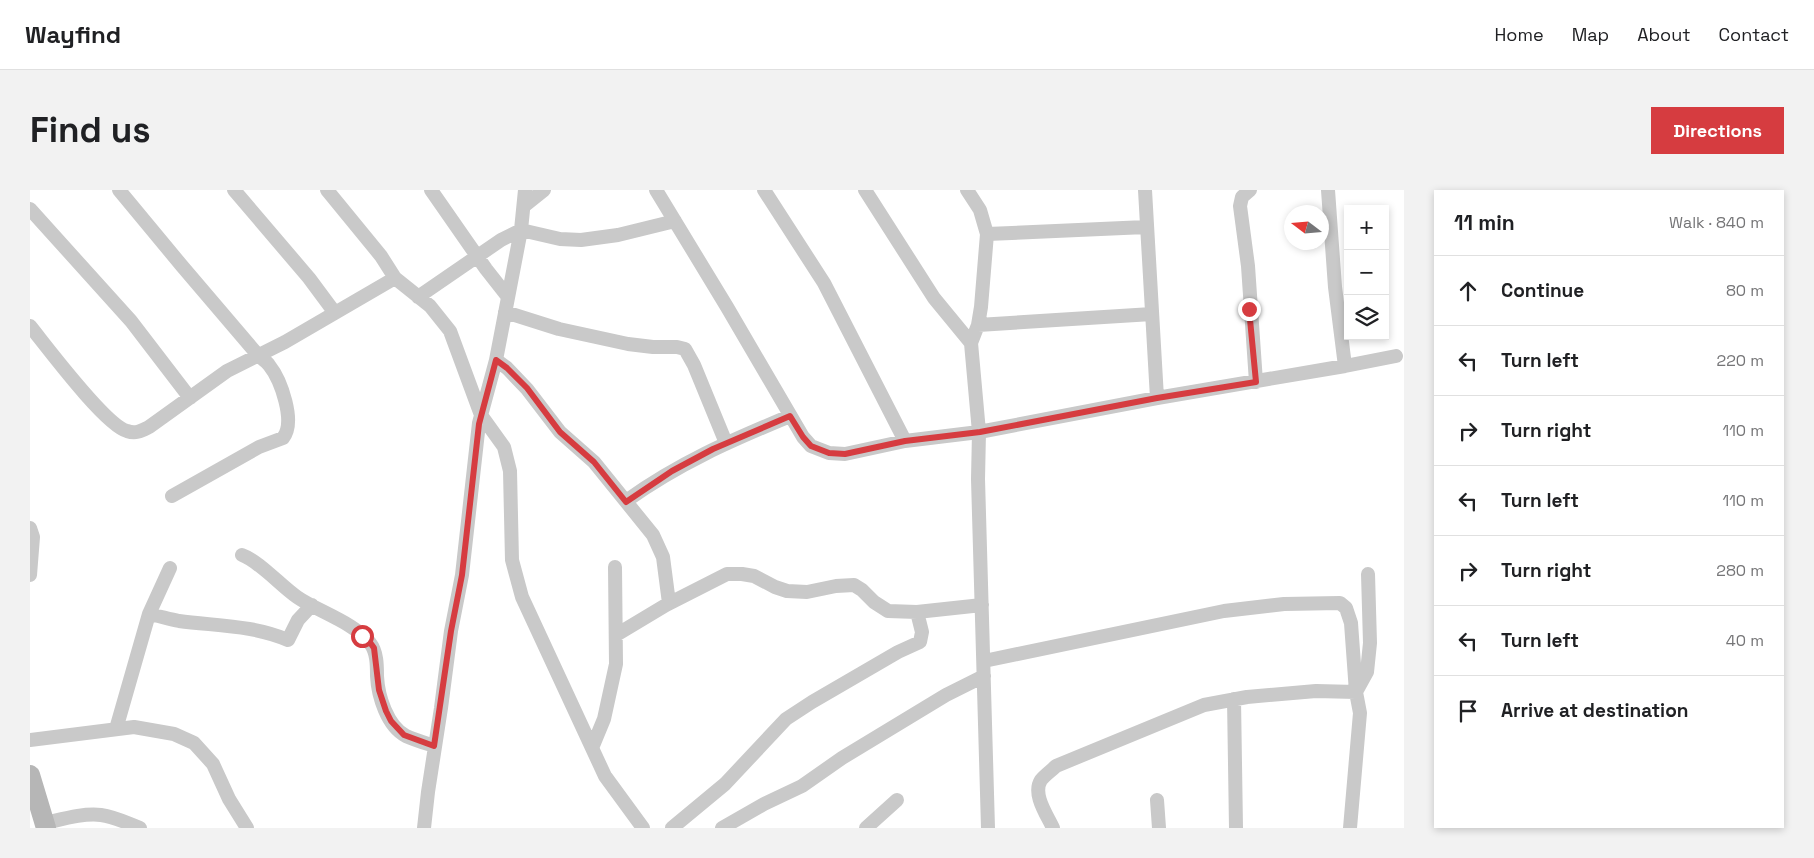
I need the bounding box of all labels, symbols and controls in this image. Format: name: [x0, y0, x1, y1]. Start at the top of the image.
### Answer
text: Wayfind: [25, 19, 121, 50]
text: Home: [1495, 23, 1544, 46]
text: Map: [1572, 23, 1609, 46]
text: About: [1637, 23, 1691, 46]
text: Contact: [1719, 23, 1789, 46]
button: Directions: [1651, 107, 1784, 154]
text: Find us: [30, 108, 151, 152]
north arrow: [1284, 205, 1329, 250]
map controls: [1344, 205, 1389, 340]
button: +: [1344, 205, 1389, 250]
text: 11 min: [1454, 209, 1515, 236]
text: Walk · 840 m: [1669, 212, 1764, 233]
button: −: [1344, 250, 1389, 295]
icon: ahead: [1454, 277, 1482, 305]
text: Continue: [1501, 278, 1584, 303]
text: 80 m: [1726, 280, 1764, 301]
button: layers: [1344, 295, 1389, 340]
route end: [1238, 298, 1261, 321]
icon: left: [1454, 347, 1482, 375]
text: Turn left: [1501, 348, 1579, 373]
text: 220 m: [1717, 350, 1764, 371]
icon: right: [1454, 417, 1482, 445]
text: Turn right: [1501, 418, 1591, 443]
text: 110 m: [1722, 420, 1764, 441]
icon: left: [1454, 487, 1482, 515]
text: Turn left: [1501, 488, 1579, 513]
text: 110 m: [1722, 490, 1764, 511]
icon: right: [1454, 557, 1482, 585]
text: Turn right: [1501, 558, 1591, 583]
text: 280 m: [1716, 560, 1764, 581]
route start: [351, 625, 374, 648]
icon: left: [1454, 627, 1482, 655]
text: Turn left: [1501, 628, 1579, 653]
text: 40 m: [1726, 630, 1764, 651]
icon: arrive: [1454, 697, 1482, 725]
text: Arrive at destination: [1501, 698, 1689, 723]

